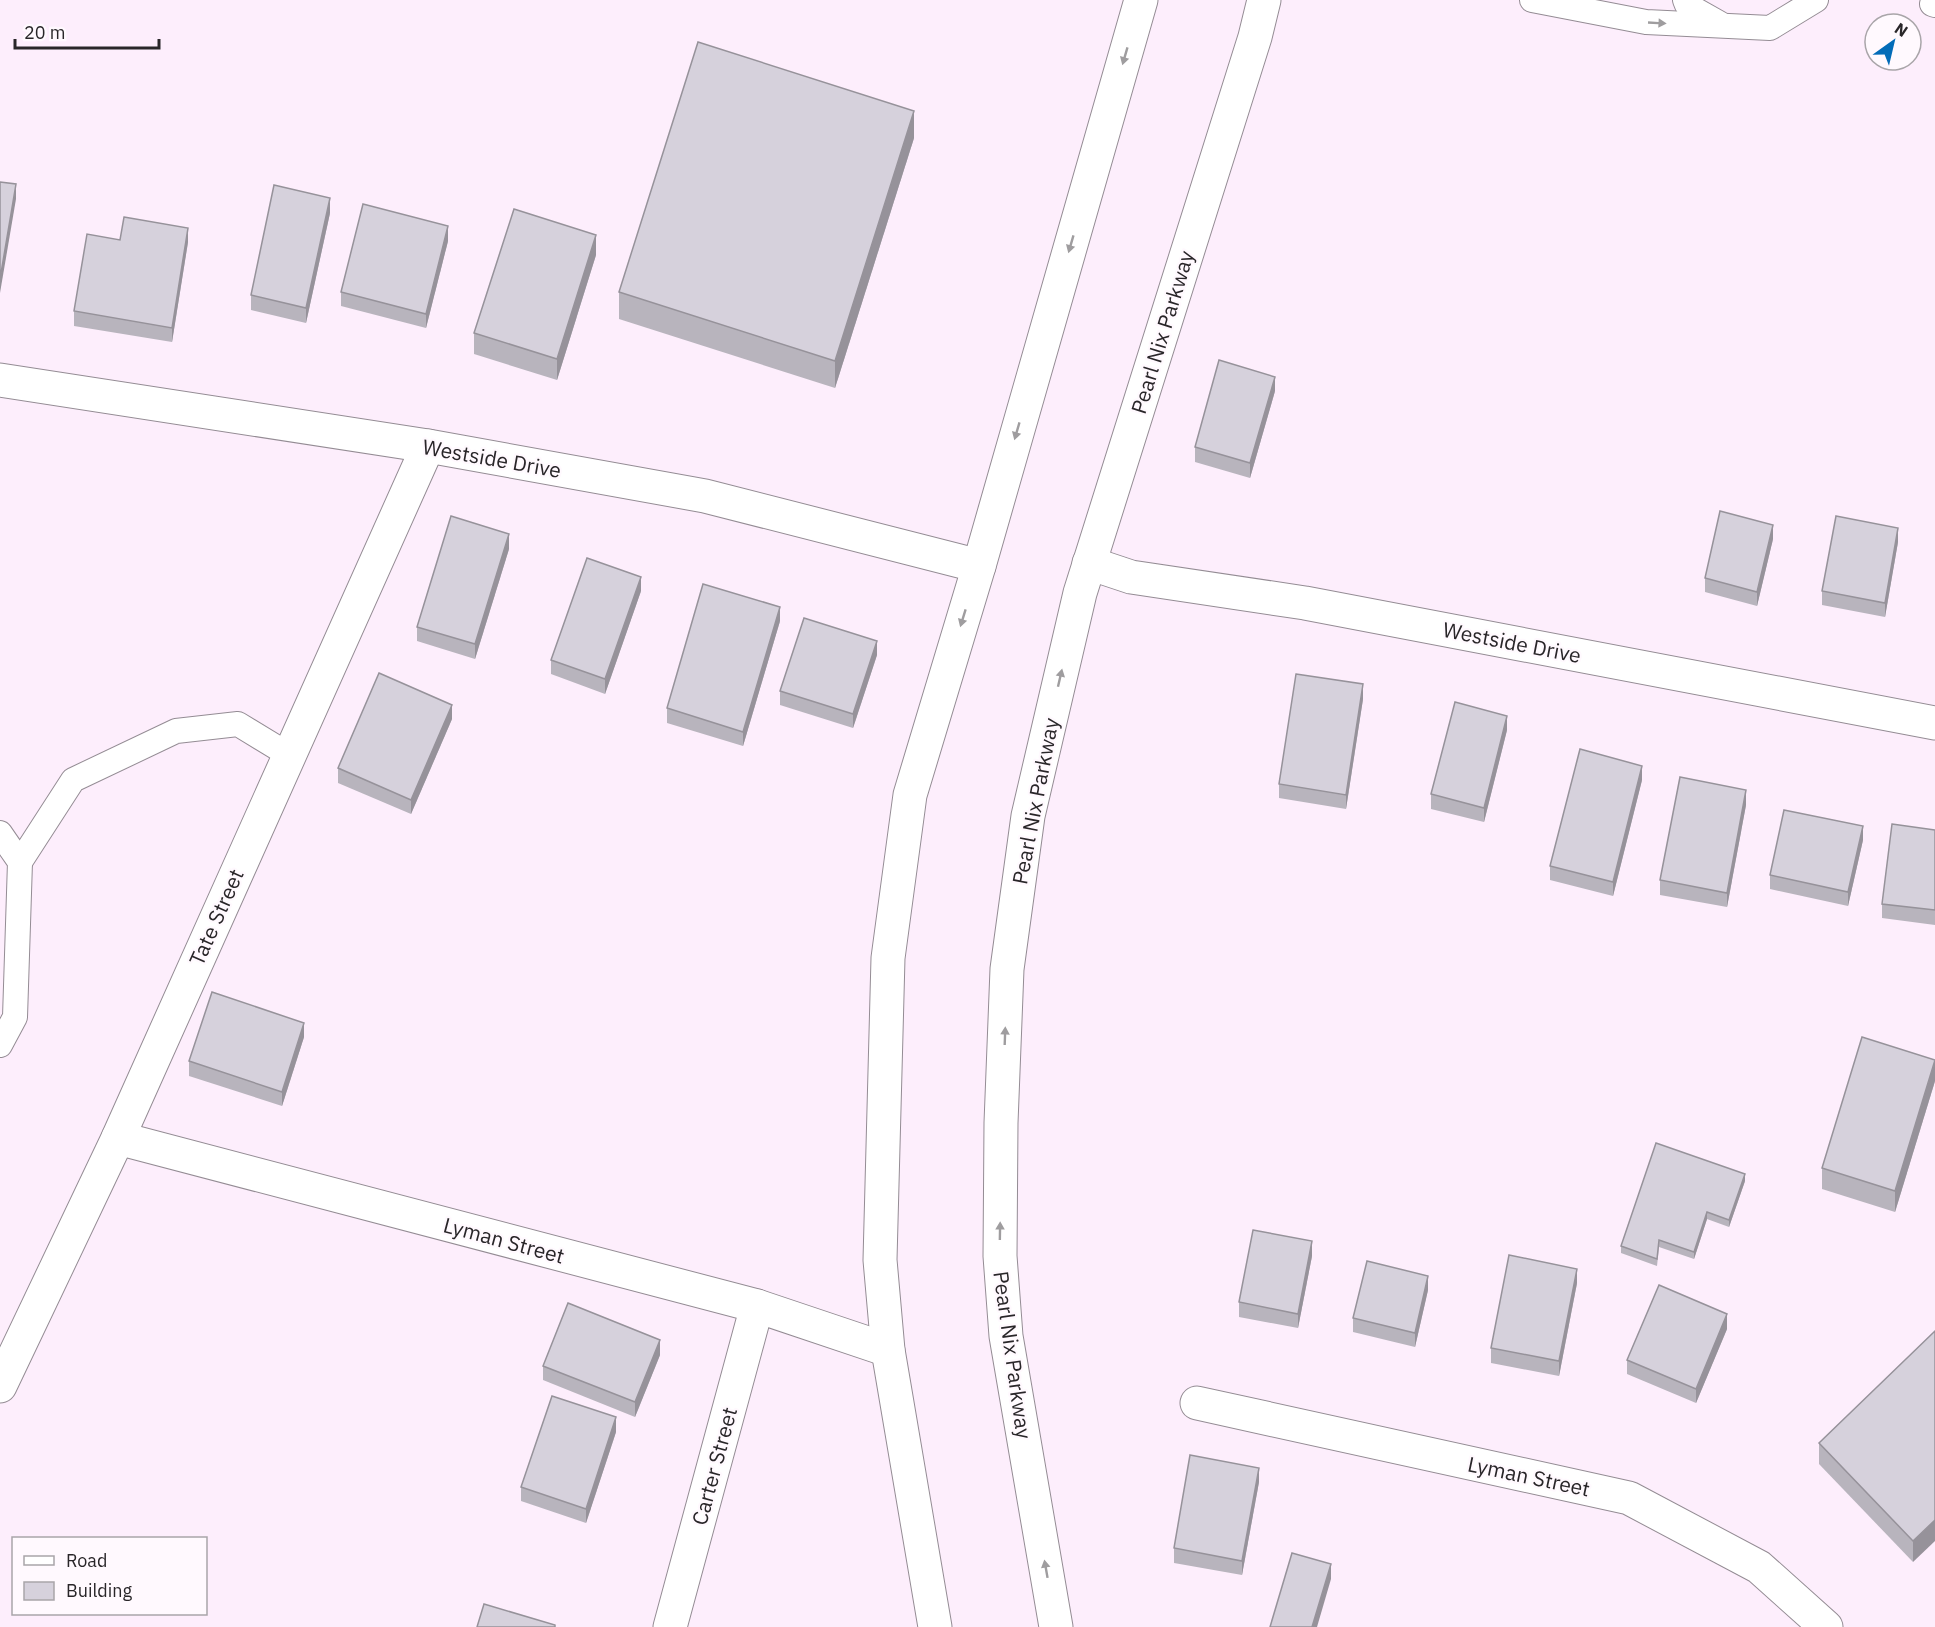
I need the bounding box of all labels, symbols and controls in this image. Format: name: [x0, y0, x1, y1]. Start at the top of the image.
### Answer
scale bar: [15, 12, 159, 50]
north arrow: [1863, 12, 1923, 72]
one-way arrow: [1648, 18, 1667, 27]
text: N: [1891, 18, 1912, 41]
text: 20 m: [24, 21, 66, 44]
one-way arrow: [1120, 47, 1129, 65]
one-way arrow: [1066, 235, 1075, 253]
street label: Pearl Nix Parkway: [1124, 247, 1200, 417]
one-way arrow: [1012, 422, 1021, 440]
street label: Westside Drive: [421, 432, 563, 484]
one-way arrow: [958, 610, 967, 628]
street label: Westside Drive: [1440, 615, 1584, 669]
one-way arrow: [1056, 669, 1066, 687]
street label: Pearl Nix Parkway: [1005, 715, 1065, 887]
street label: Tate Street: [182, 864, 250, 970]
one-way arrow: [1000, 1027, 1009, 1046]
street label: Lyman Street: [440, 1210, 568, 1270]
one-way arrow: [995, 1221, 1005, 1240]
street label: Pearl Nix Parkway: [987, 1269, 1039, 1441]
street label: Carter Street: [685, 1404, 743, 1528]
street label: Lyman Street: [1465, 1449, 1593, 1503]
legend: [12, 1537, 207, 1615]
text: Road: [66, 1549, 107, 1572]
one-way arrow: [1041, 1560, 1050, 1579]
text: Building: [66, 1579, 133, 1602]

